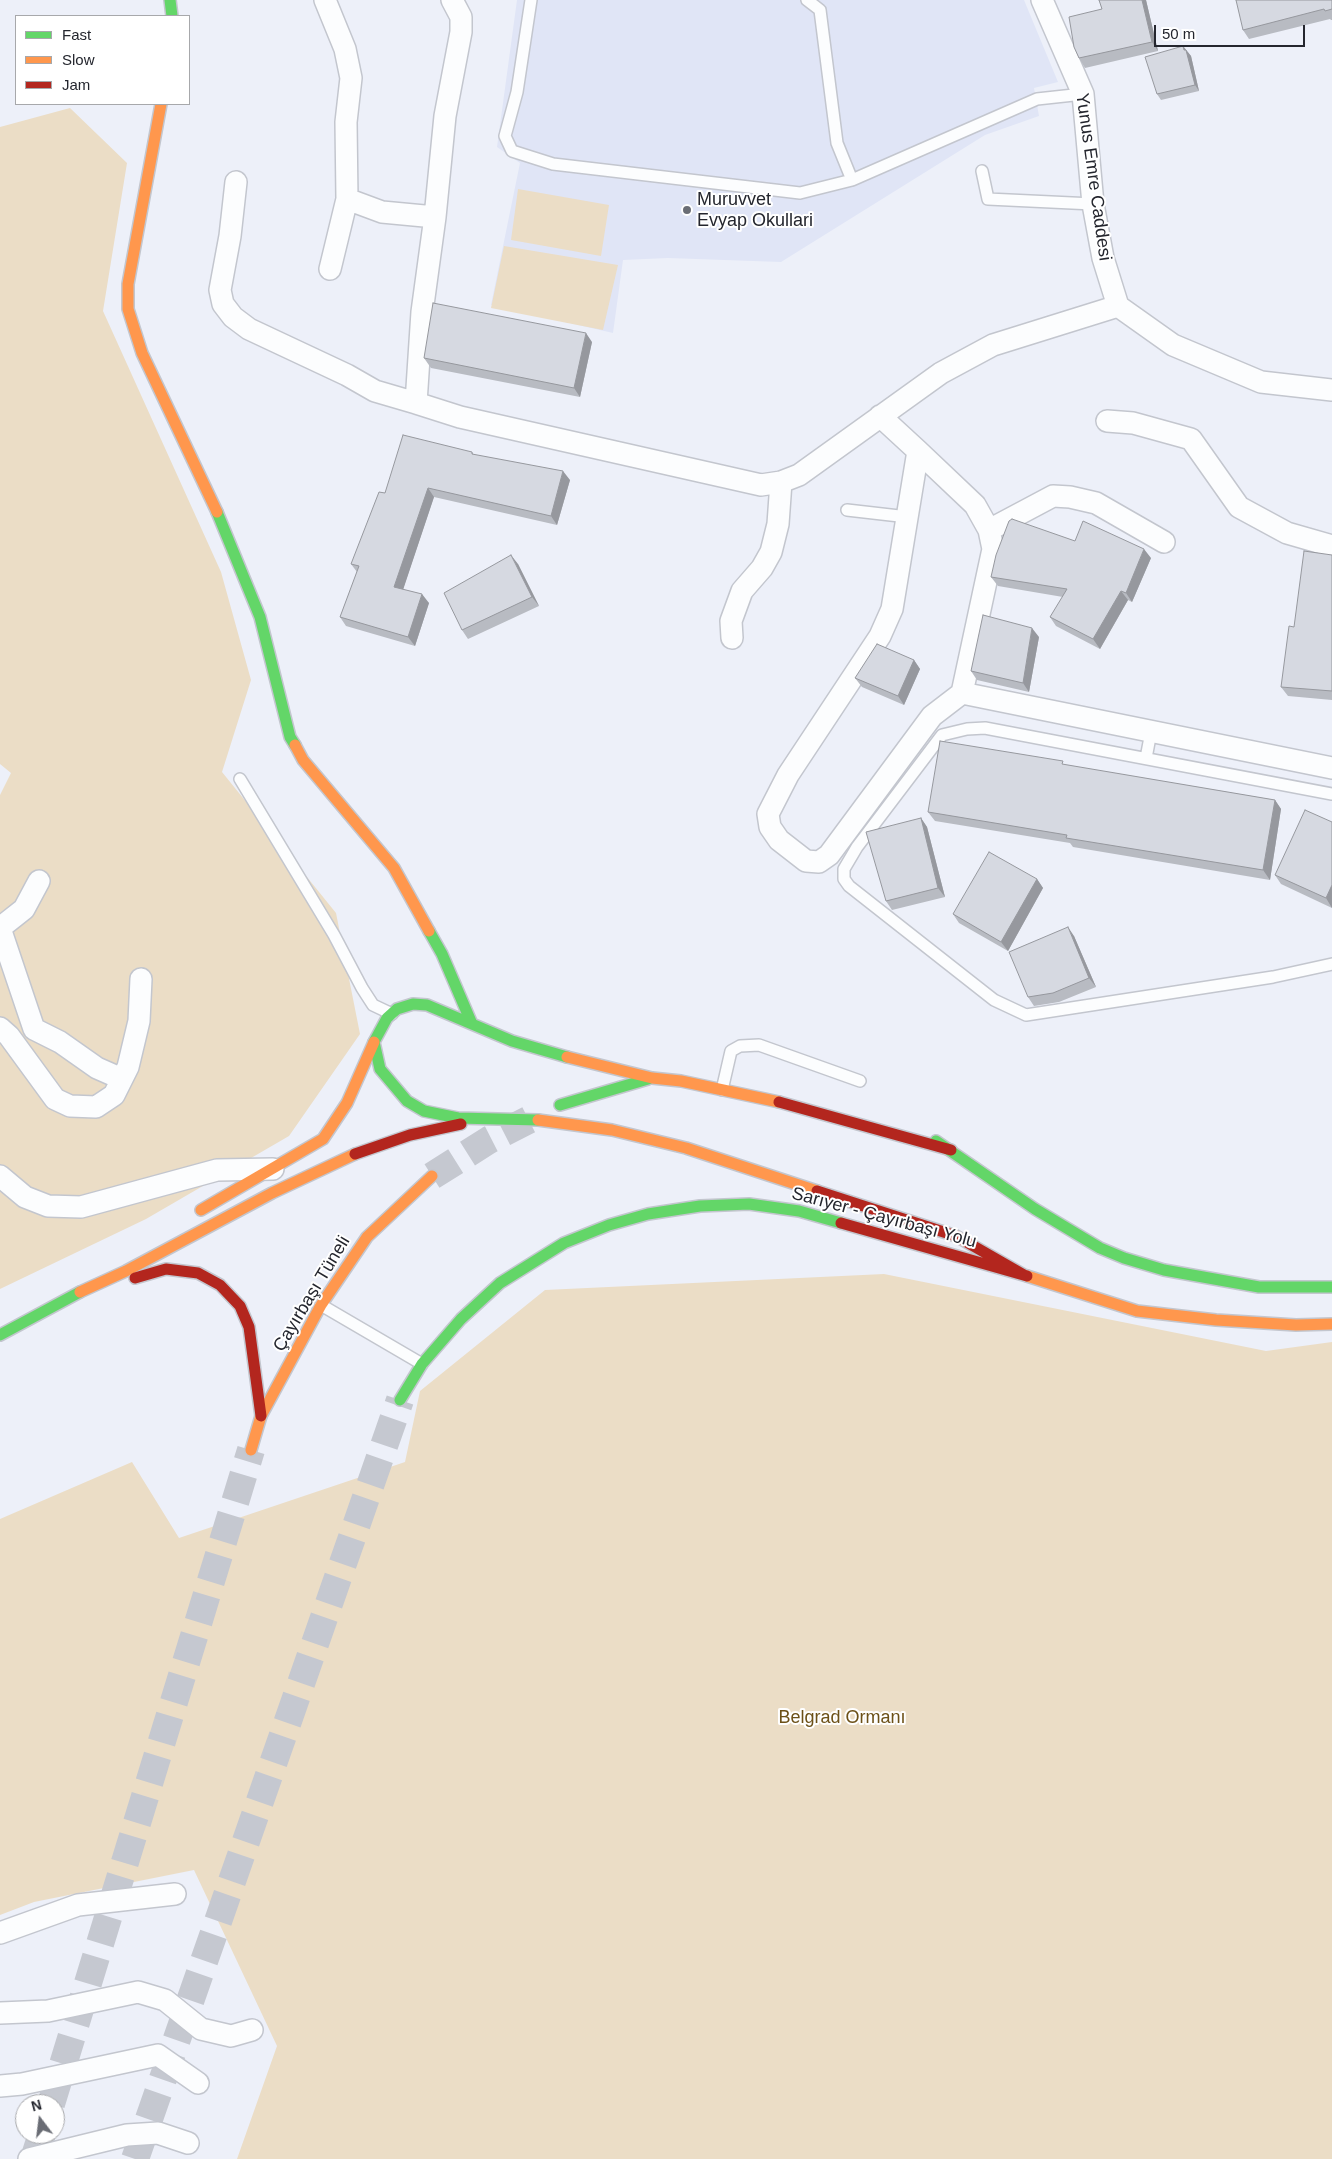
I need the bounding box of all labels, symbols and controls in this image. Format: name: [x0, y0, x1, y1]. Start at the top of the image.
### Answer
legend: [15, 15, 190, 105]
scale bar: [1157, 15, 1308, 47]
text: 50 m: [1162, 25, 1195, 42]
text: Fast: [62, 26, 91, 43]
text: Slow: [62, 51, 95, 68]
text: Jam: [62, 76, 90, 93]
street label: Yunus Emre Caddesi: [1071, 92, 1115, 262]
place label: Muruvvet Evyap Okullari: [697, 189, 813, 232]
marker: Muruvvet Evyap Okullari: [681, 204, 693, 216]
street label: Sarıyer - Çayırbaşı Yolu: [789, 1183, 979, 1253]
street label: Çayırbaşı Tüneli: [269, 1232, 355, 1356]
park label: Belgrad Ormanı: [778, 1707, 906, 1729]
north arrow: [15, 2094, 65, 2144]
text: N: [29, 2096, 43, 2115]

